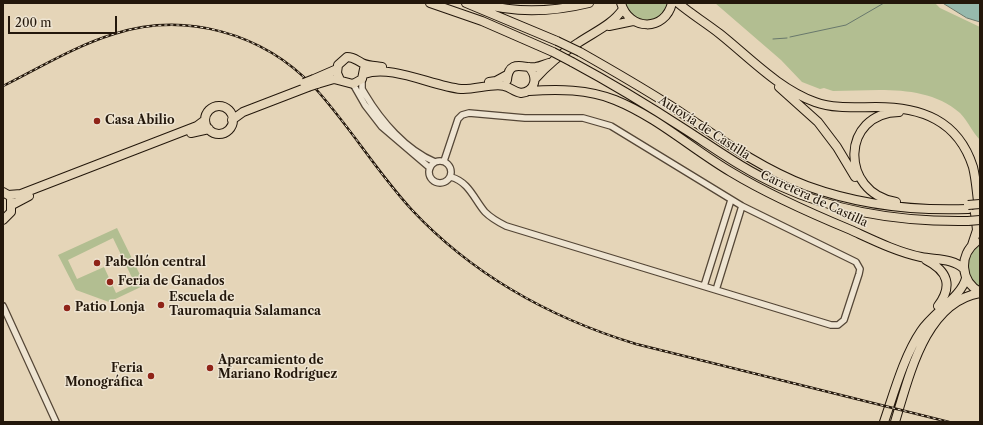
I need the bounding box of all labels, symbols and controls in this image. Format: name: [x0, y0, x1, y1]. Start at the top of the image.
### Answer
scale bar: [10, 8, 119, 34]
text: 200 m: [15, 15, 52, 30]
street label: Autovía de Castilla: [655, 93, 753, 163]
place label: Casa Abilio: [105, 114, 175, 128]
marker: Casa Abilio: [92, 116, 102, 126]
street label: Carretera de Castilla: [758, 168, 870, 230]
place label: Pabellón central: [105, 256, 206, 270]
marker: Pabellón central: [92, 258, 102, 268]
place label: Feria de Ganados: [118, 275, 225, 289]
marker: Feria de Ganados: [105, 277, 115, 287]
place label: Escuela de Tauromaquia Salamanca: [169, 291, 321, 319]
marker: Escuela de Tauromaquia Salamanca: [156, 300, 166, 310]
place label: Patio Lonja: [75, 301, 145, 315]
marker: Patio Lonja: [62, 303, 72, 313]
place label: Aparcamiento de Mariano Rodríguez: [218, 354, 337, 382]
place label: Feria Monográfica: [65, 362, 143, 390]
marker: Aparcamiento de Mariano Rodríguez: [205, 363, 215, 373]
marker: Feria Monográfica: [146, 371, 156, 381]

